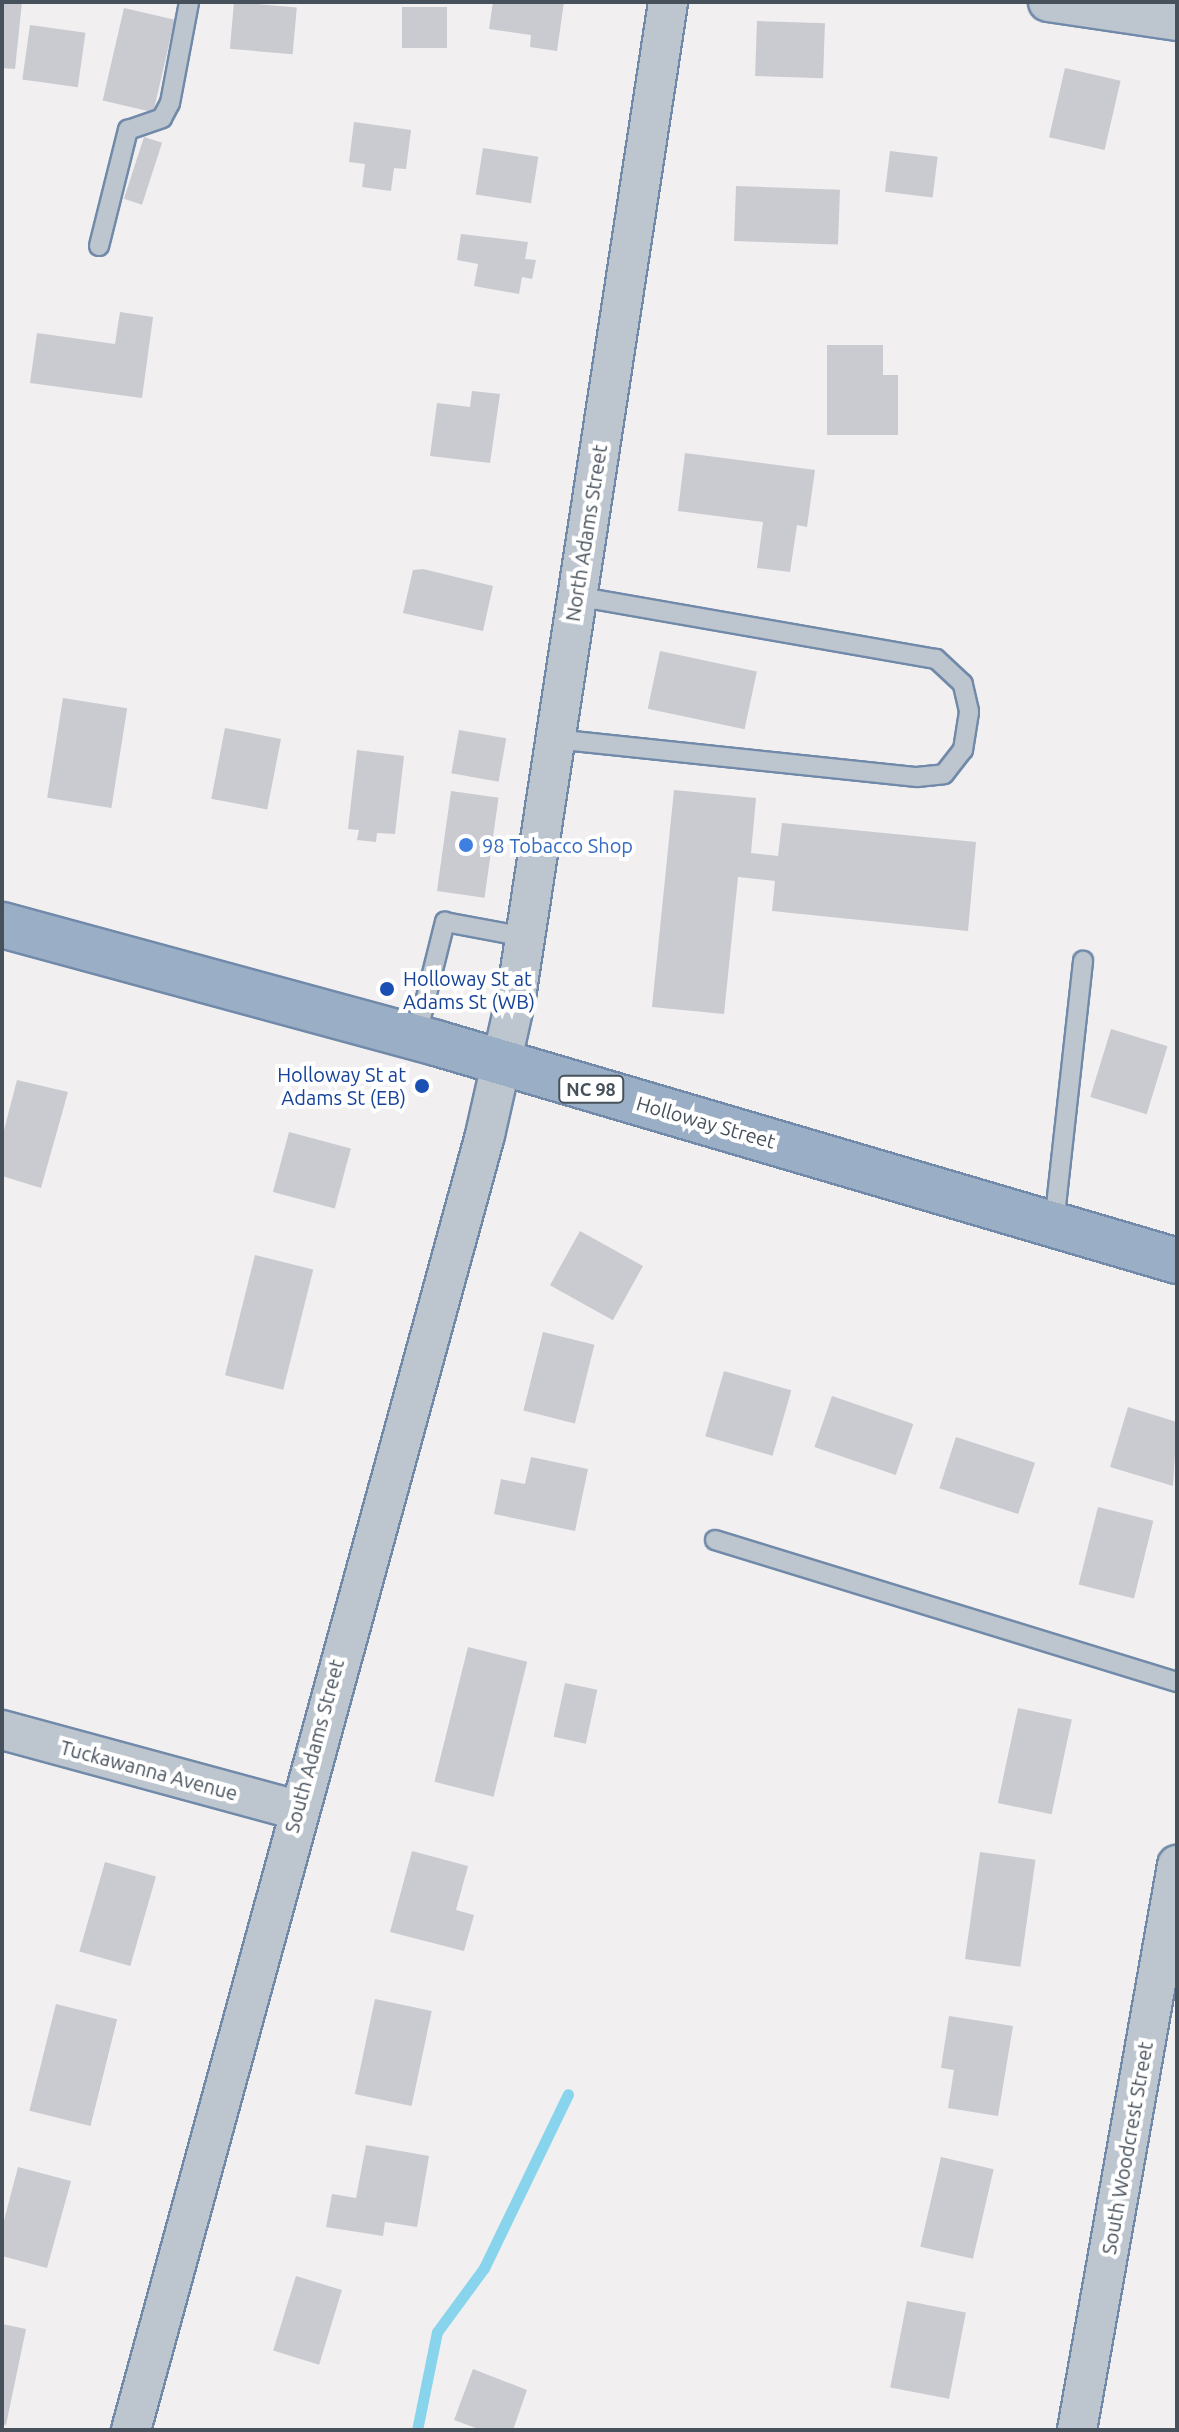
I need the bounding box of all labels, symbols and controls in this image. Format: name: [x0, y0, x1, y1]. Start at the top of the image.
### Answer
street label: North Adams Street: [560, 443, 612, 623]
place label: 98 Tobacco Shop: [482, 833, 633, 857]
marker: 98 Tobacco Shop: [457, 836, 475, 854]
place label: Holloway St at Adams St (WB): [403, 966, 535, 1013]
marker: Holloway St at Adams St (WB): [378, 980, 396, 998]
place label: Holloway St at Adams St (EB): [277, 1062, 406, 1109]
road number: NC 98: [557, 1075, 625, 1103]
marker: Holloway St at Adams St (EB): [413, 1077, 431, 1095]
street label: Holloway Street: [634, 1091, 778, 1153]
street label: South Adams Street: [279, 1657, 349, 1835]
street label: Tuckawanna Avenue: [58, 1735, 240, 1805]
street label: South Woodcrest Street: [1096, 2040, 1158, 2256]

